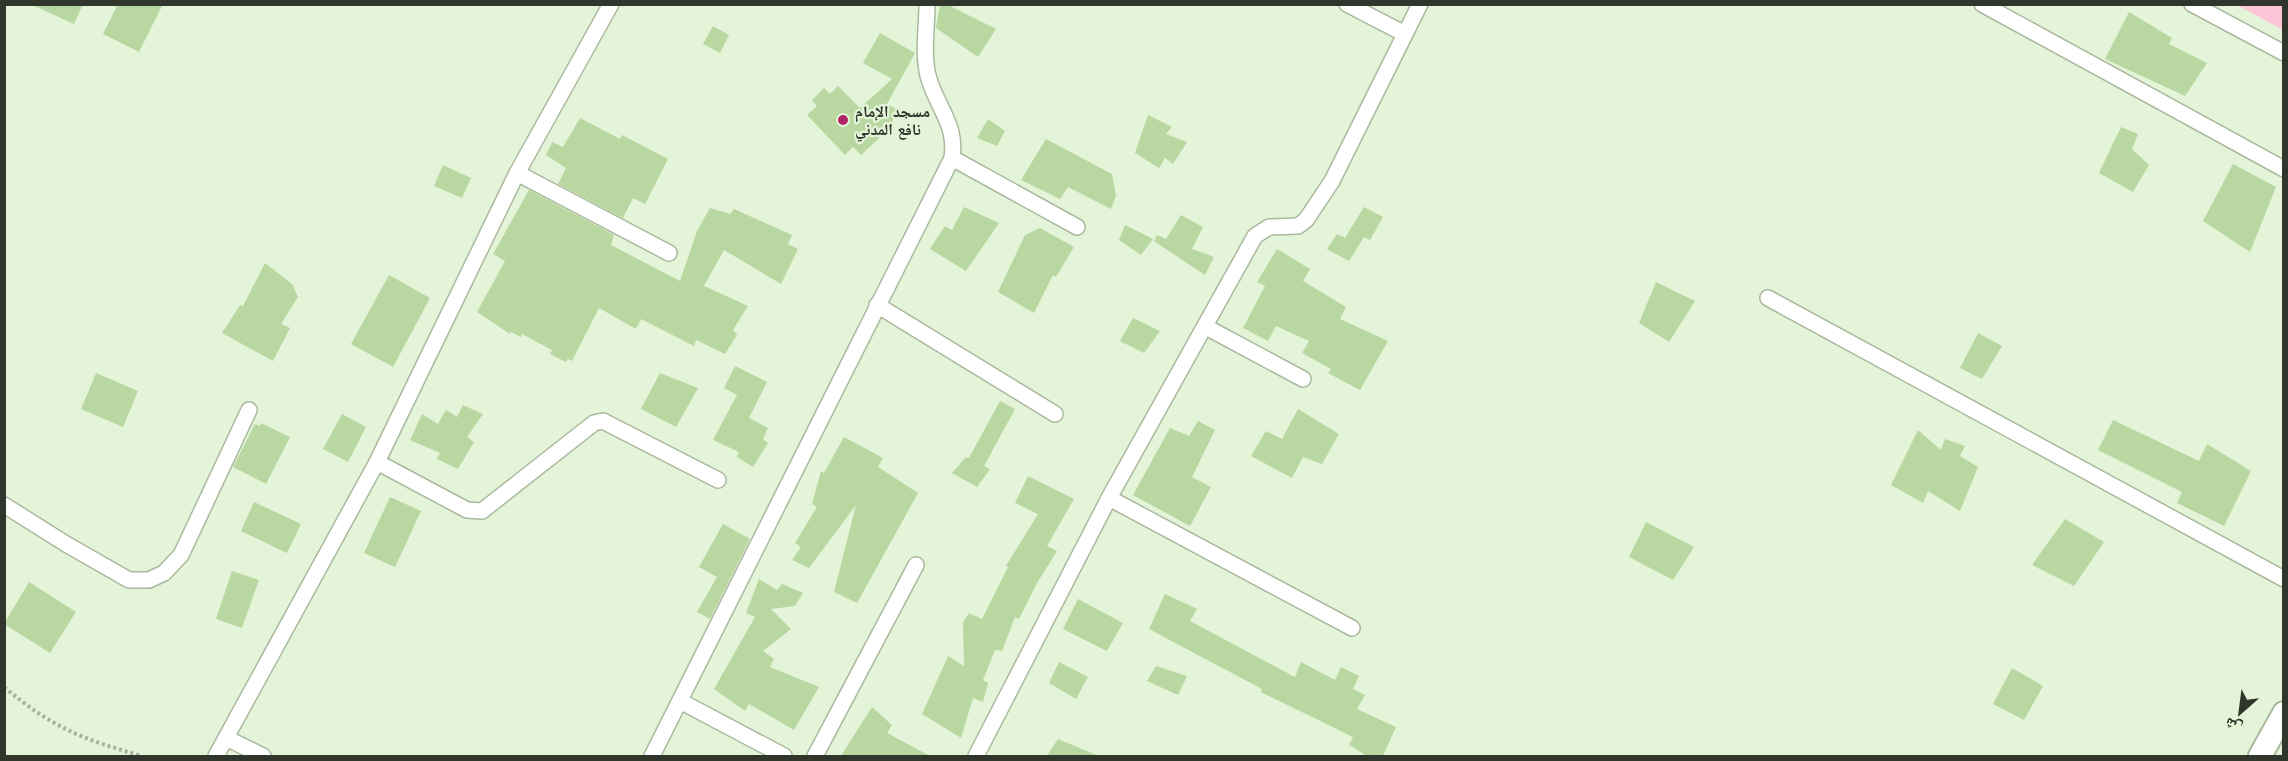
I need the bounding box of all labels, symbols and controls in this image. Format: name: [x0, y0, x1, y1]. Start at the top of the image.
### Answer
place label: مسجد الإمام نافع المدني: [855, 102, 930, 141]
marker: مسجد الإمام نافع المدني: [836, 113, 850, 127]
north arrow: [2210, 683, 2270, 743]
text: ش: [2221, 713, 2245, 738]

